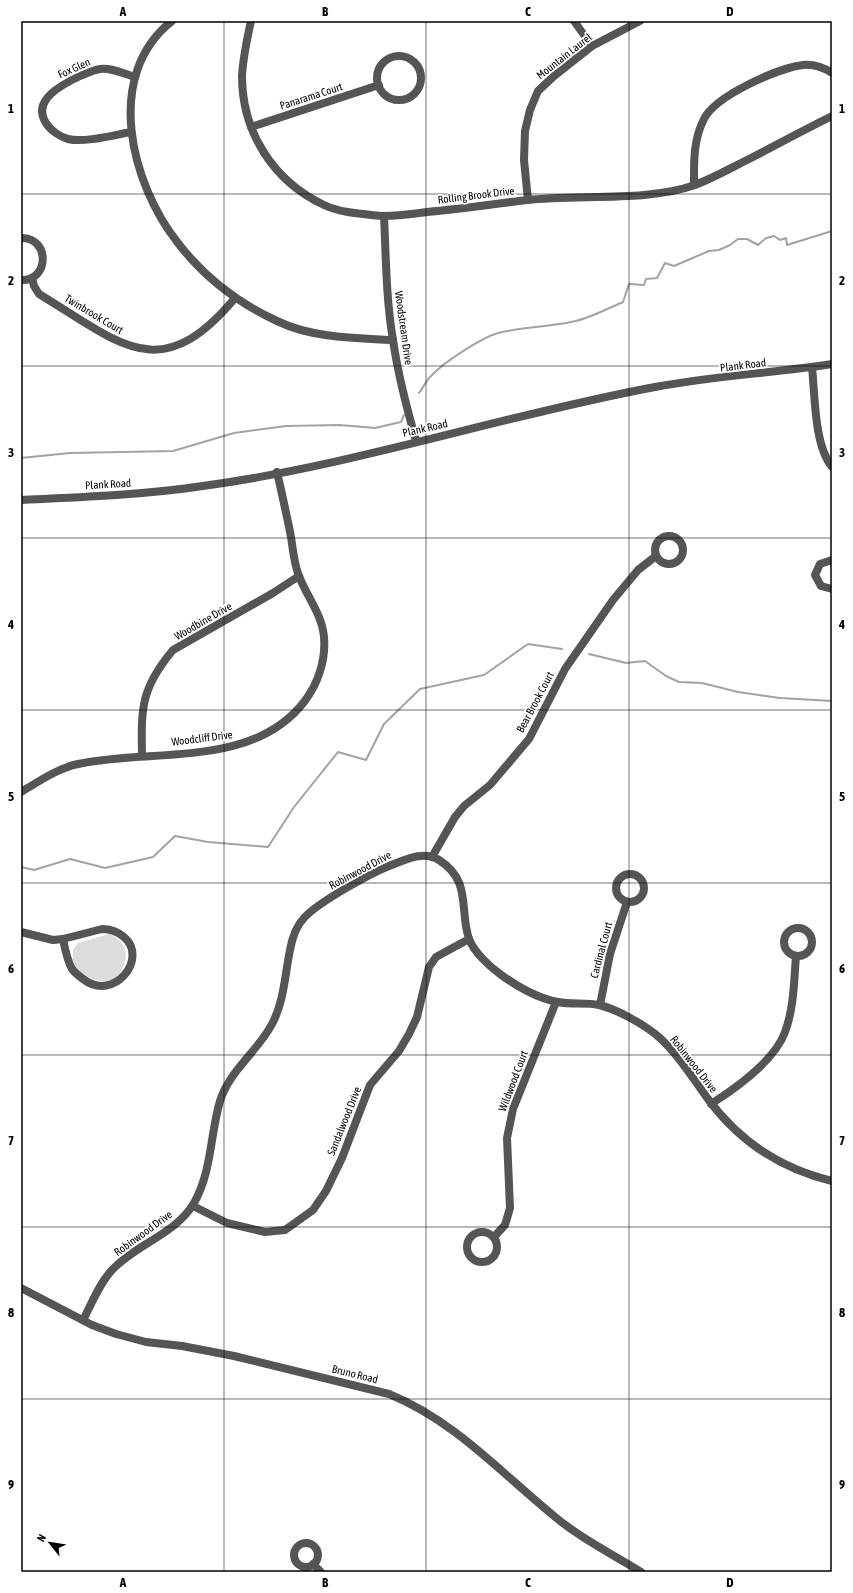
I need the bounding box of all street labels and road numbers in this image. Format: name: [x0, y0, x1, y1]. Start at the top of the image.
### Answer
street label: Mountain Laurel: [534, 31, 594, 81]
street label: Fox Glen: [56, 56, 92, 80]
street label: Panarama Court: [278, 80, 344, 112]
street label: Rolling Brook Drive: [437, 184, 515, 206]
street label: Woodstream Drive: [393, 290, 415, 366]
street label: Twinbrook Court: [63, 292, 125, 336]
street label: Plank Road: [719, 356, 767, 374]
street label: Plank Road: [401, 417, 449, 439]
street label: Plank Road: [85, 477, 131, 491]
street label: Woodbine Drive: [172, 600, 234, 642]
street label: Bear Brook Court: [514, 670, 556, 734]
street label: Woodcliff Drive: [171, 728, 233, 748]
street label: Robinwood Drive: [327, 849, 393, 891]
street label: Cardinal Court: [588, 921, 614, 979]
street label: Robinwood Drive: [668, 1033, 720, 1095]
street label: Wildwood Court: [496, 1049, 530, 1113]
street label: Sandalwood Drive: [325, 1085, 363, 1157]
street label: Robinwood Drive: [112, 1208, 174, 1258]
street label: Bruno Road: [331, 1363, 379, 1385]

